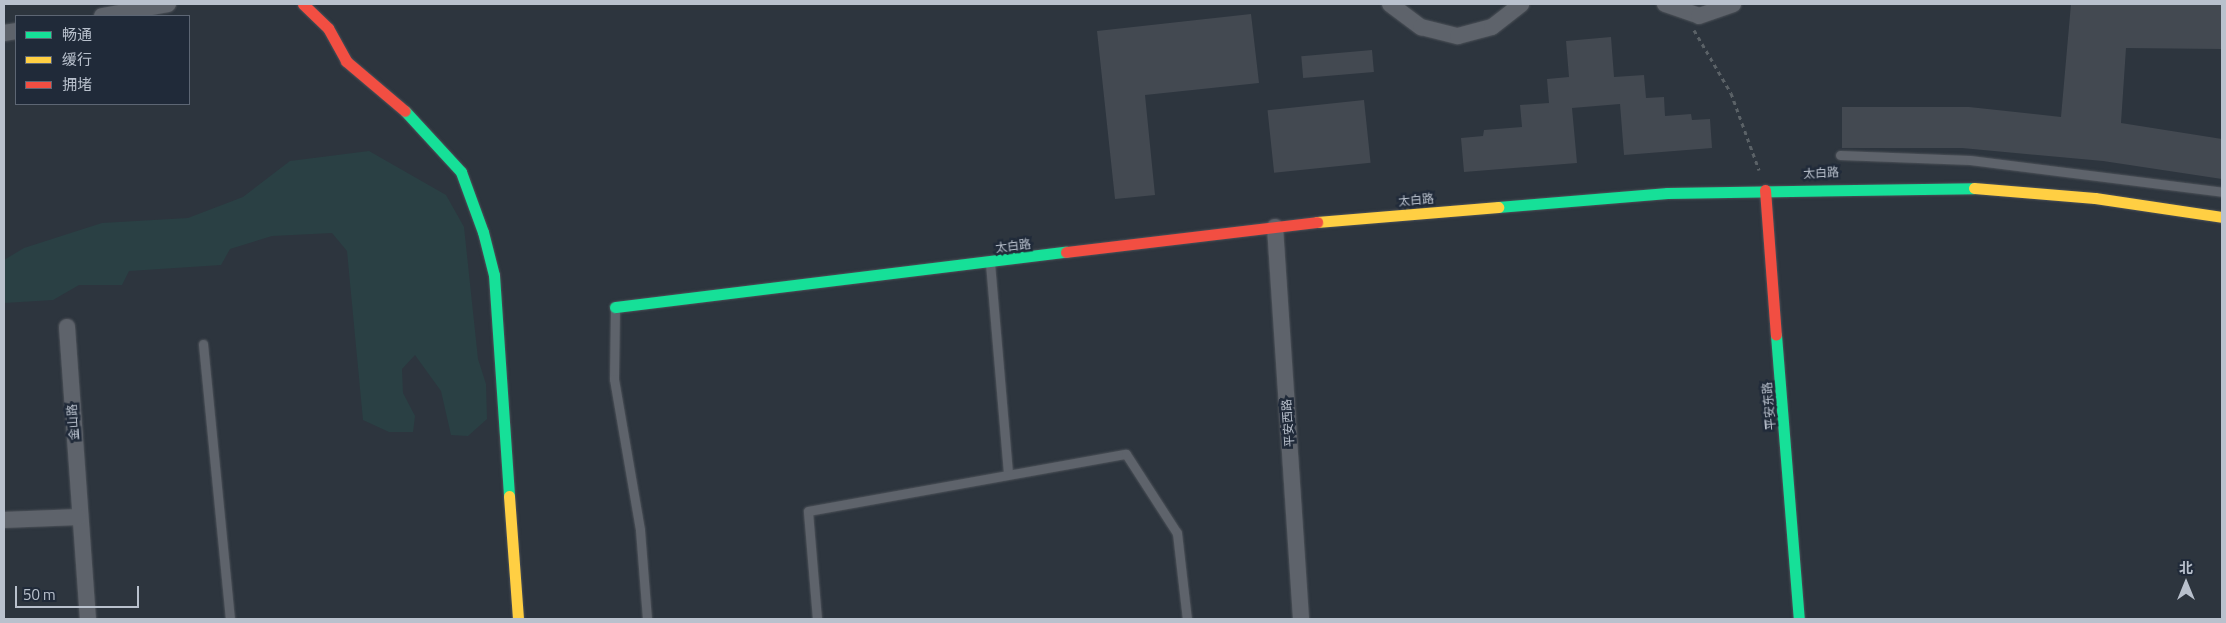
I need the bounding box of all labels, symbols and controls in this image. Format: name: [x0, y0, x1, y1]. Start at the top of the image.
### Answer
legend: [15, 15, 190, 105]
text: 畅通: [62, 23, 92, 46]
text: 缓行: [62, 48, 92, 71]
text: 拥堵: [62, 73, 92, 96]
street label: 太白路: [1803, 165, 1839, 181]
street label: 太白路: [1397, 191, 1435, 209]
street label: 太白路: [994, 237, 1032, 255]
street label: 平安东路: [1760, 381, 1778, 431]
street label: 平安西路: [1279, 399, 1297, 447]
street label: 金山路: [65, 404, 81, 440]
text: 北: [2179, 557, 2193, 578]
north arrow: [2161, 558, 2211, 608]
scale bar: [18, 576, 141, 608]
text: 50 m: [23, 583, 56, 606]

